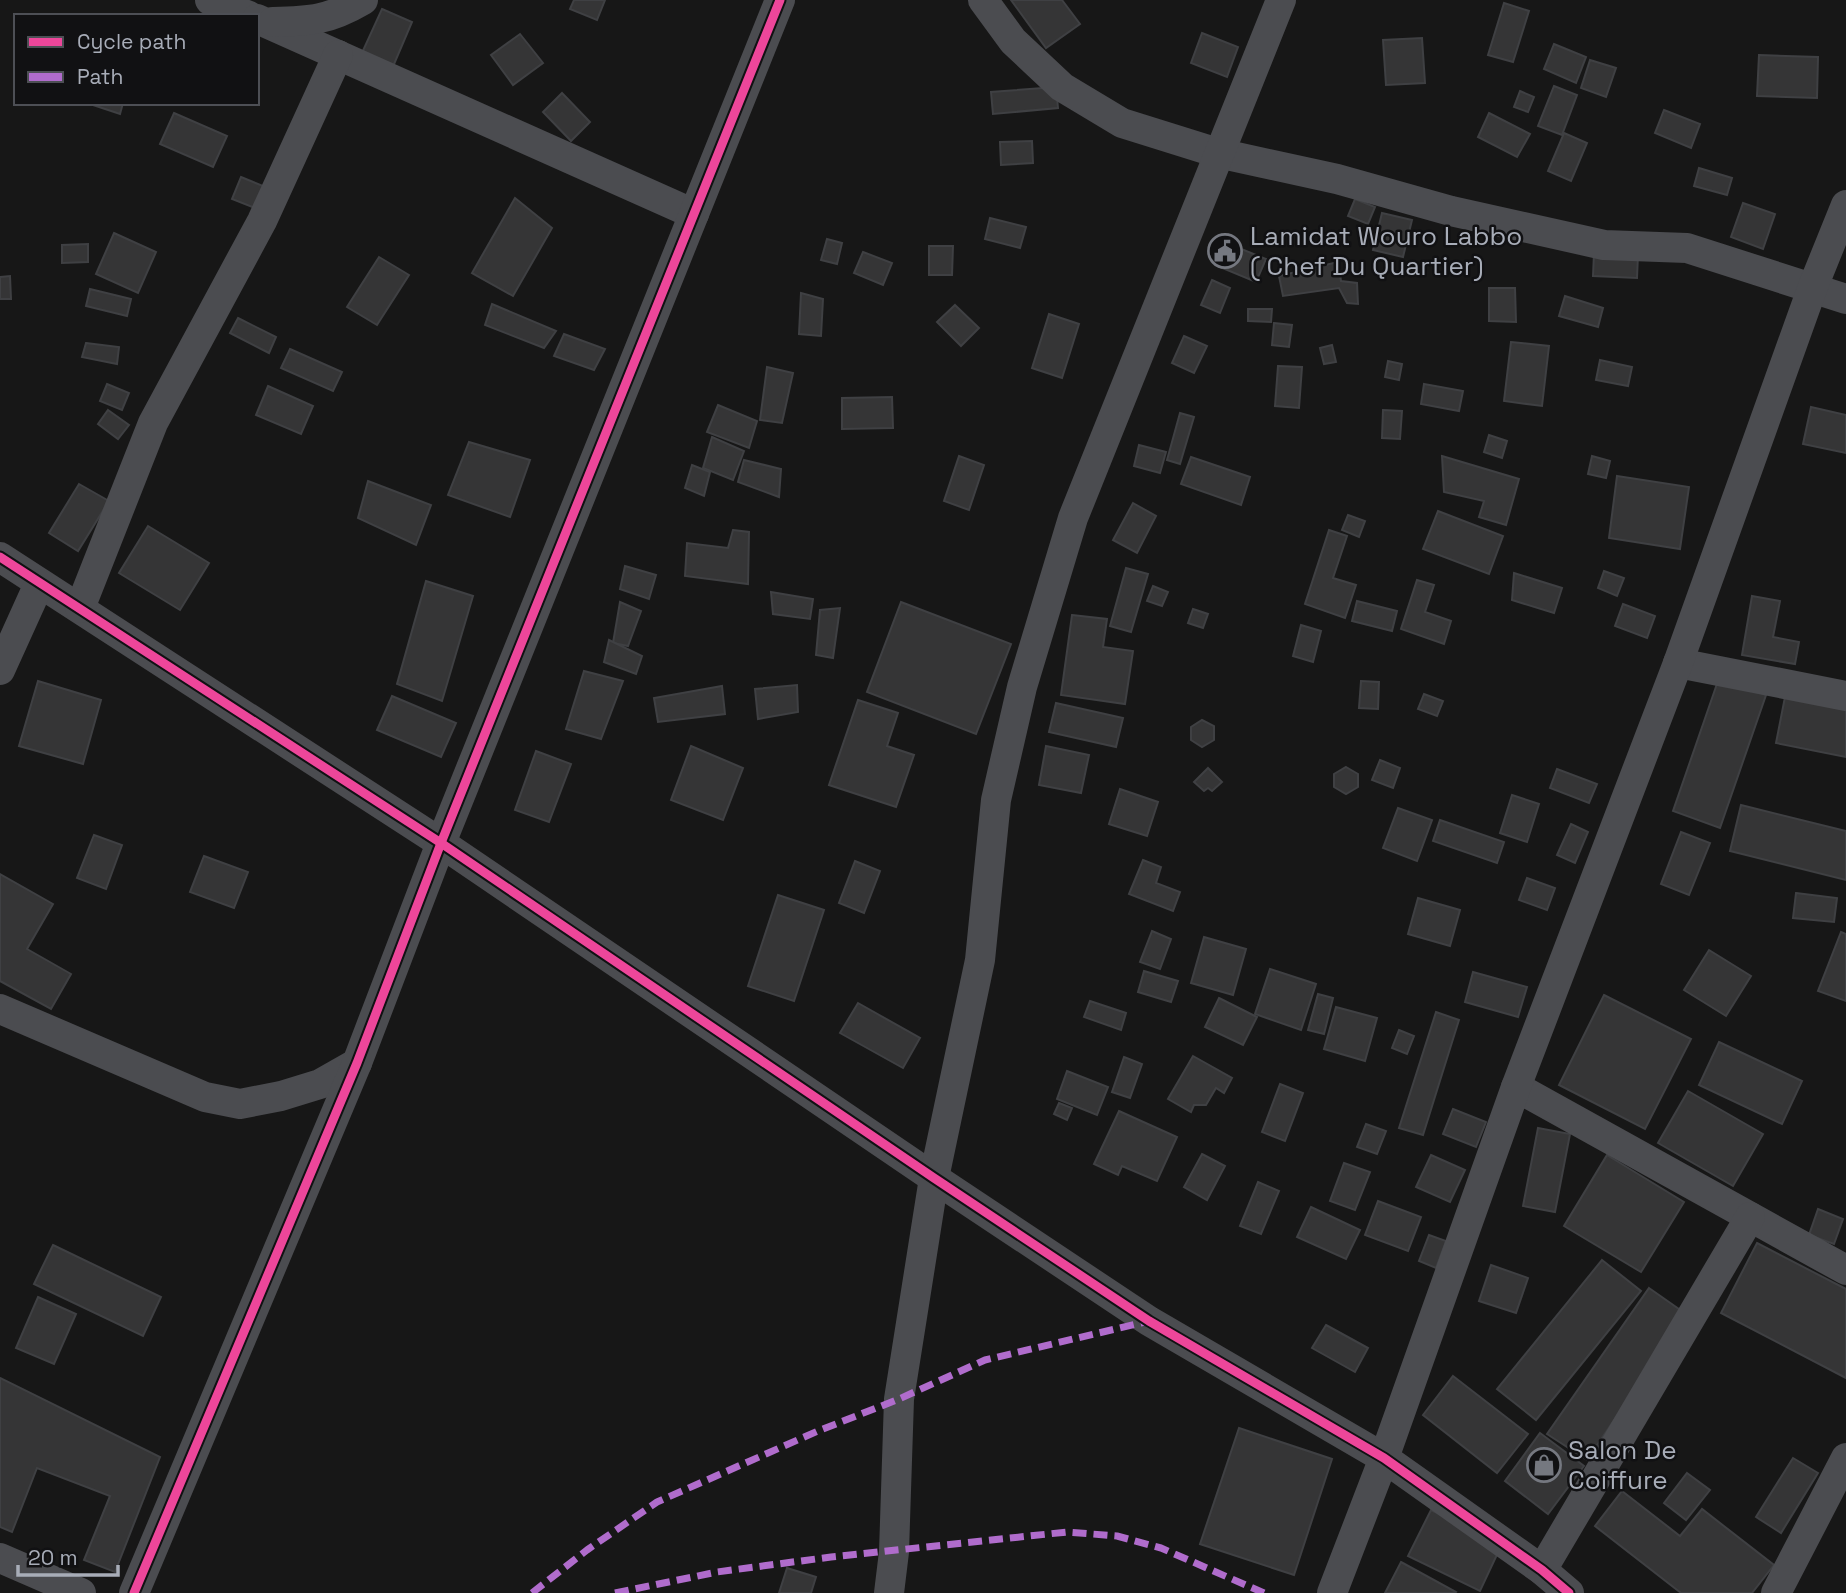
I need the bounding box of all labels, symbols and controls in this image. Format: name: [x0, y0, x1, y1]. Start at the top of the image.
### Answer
legend: [14, 14, 259, 105]
text: Cycle path: [77, 28, 186, 55]
text: Path: [77, 63, 123, 90]
place label: Lamidat Wouro Labbo ( Chef Du Quartier): [1250, 219, 1522, 283]
public building icon: Lamidat Wouro Labbo ( Chef Du Quartier): [1206, 232, 1244, 270]
place label: Salon De Coiffure: [1568, 1433, 1677, 1497]
shop icon: Salon De Coiffure: [1525, 1446, 1563, 1484]
scale bar: [18, 1534, 117, 1578]
text: 20 m: [28, 1544, 78, 1571]

